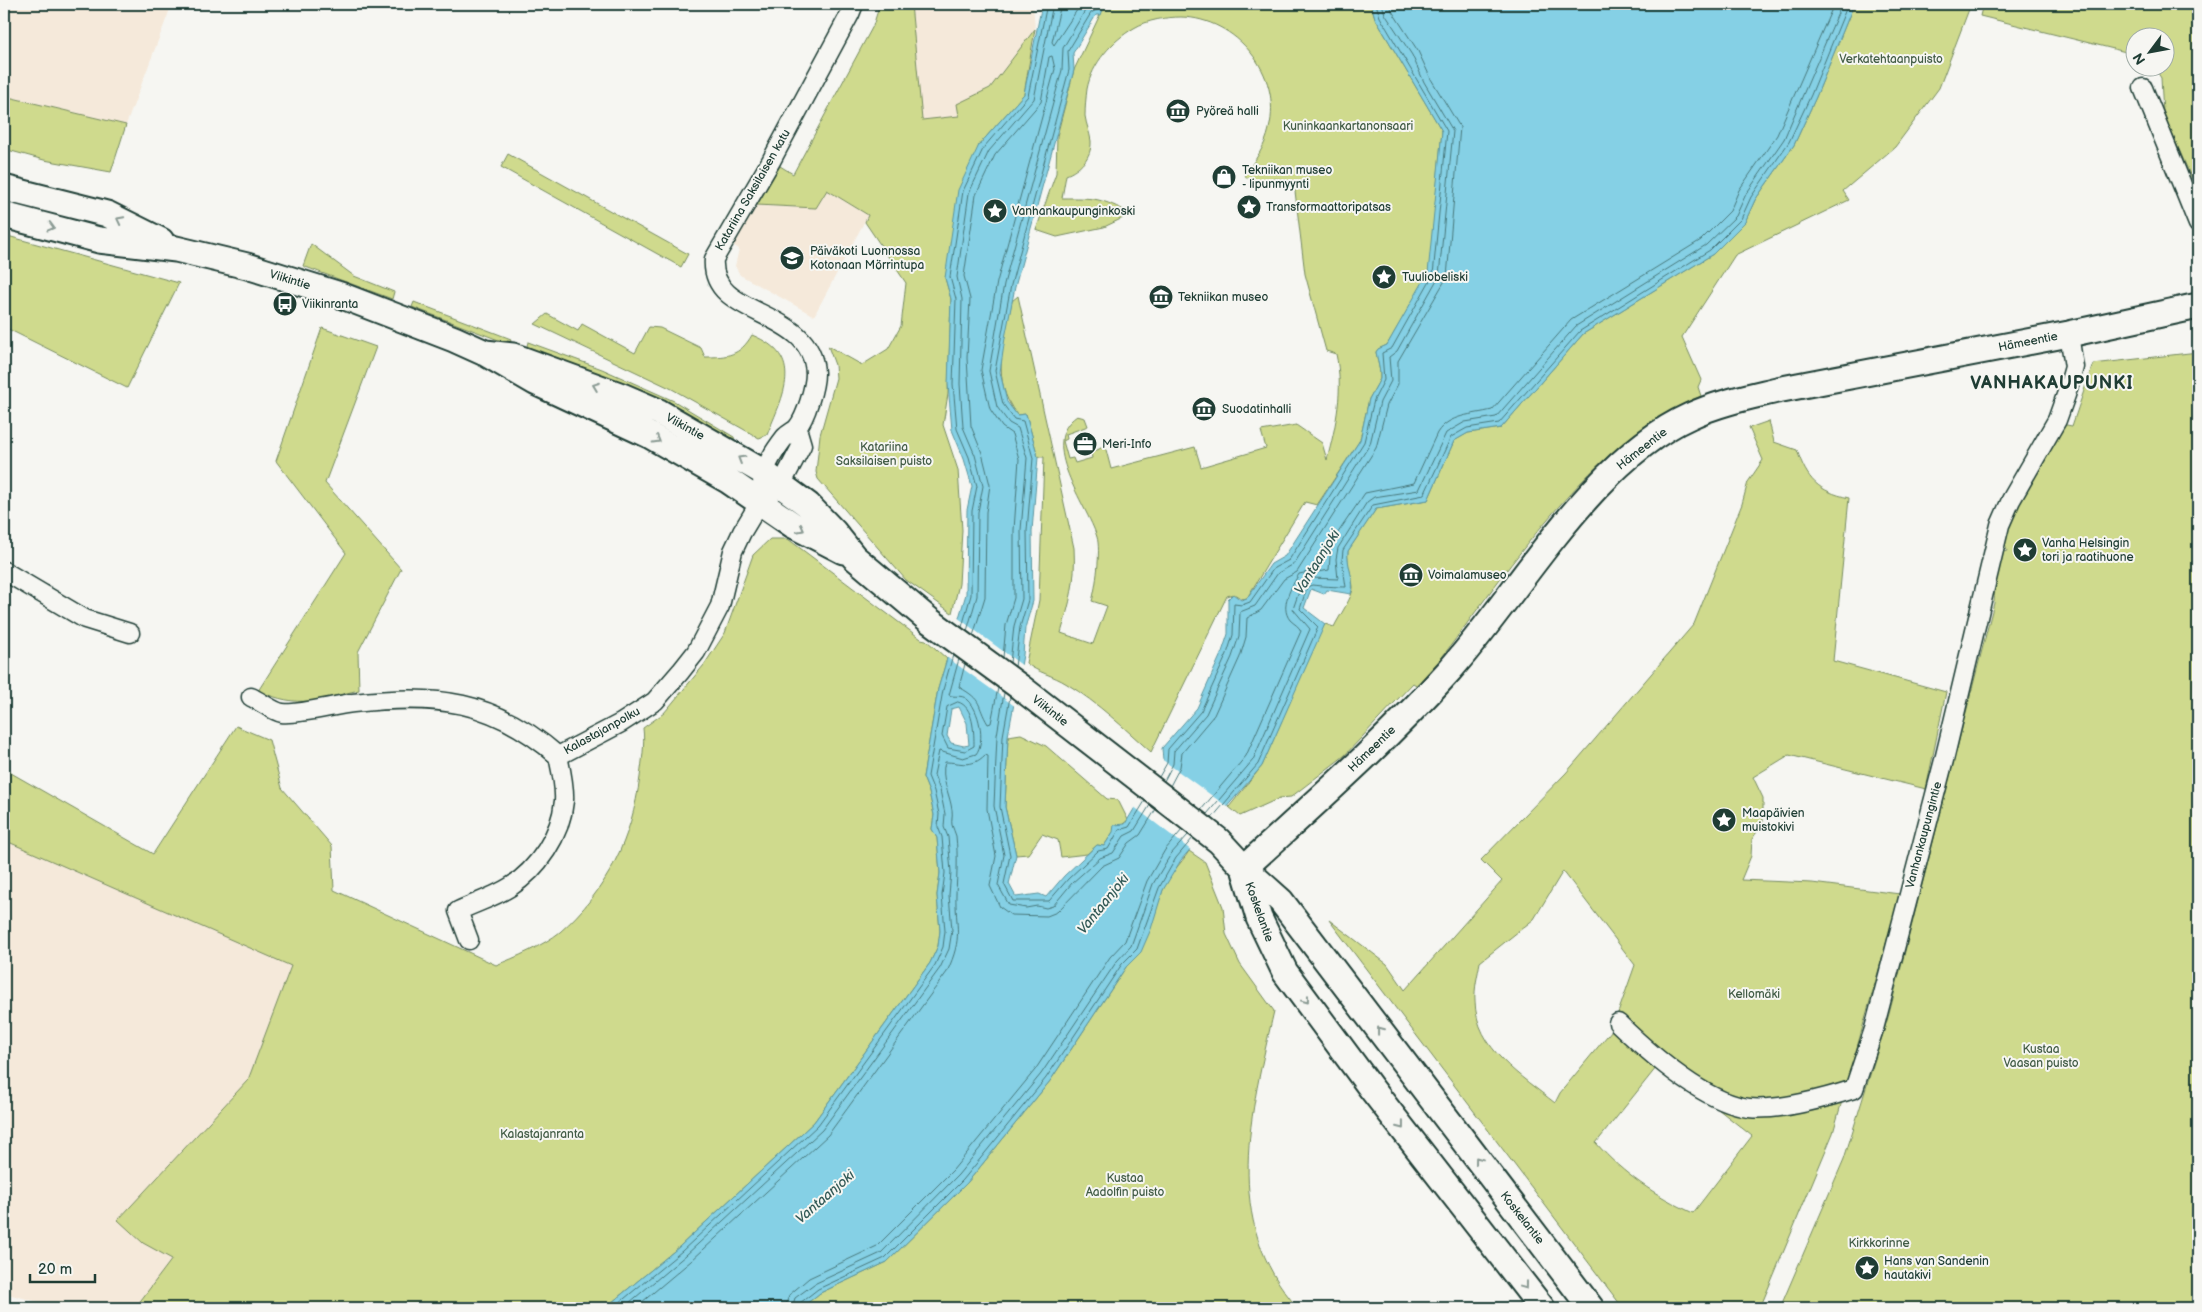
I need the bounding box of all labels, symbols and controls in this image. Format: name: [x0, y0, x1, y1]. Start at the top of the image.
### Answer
north arrow: [2124, 28, 2174, 78]
text: N: [2129, 50, 2149, 68]
park label: Verkatehtaanpuisto: [1839, 52, 1943, 67]
museum icon: Pyöreä halli: [1165, 98, 1191, 124]
place label: Pyöreä halli: [1196, 104, 1259, 119]
park label: Kuninkaankartanonsaari: [1283, 119, 1414, 134]
street label: Katariina Saksilaisen katu: [712, 127, 794, 253]
place label: Tekniikan museo - lipunmyynti: [1242, 163, 1332, 192]
shop icon: Tekniikan museo - lipunmyynti: [1211, 164, 1237, 190]
place icon: Transformaattoripatsas: [1236, 194, 1262, 220]
place icon: Vanhankaupunginkoski: [982, 198, 1008, 224]
place label: Transformaattoripatsas: [1266, 200, 1391, 215]
place label: Vanhankaupunginkoski: [1012, 204, 1135, 219]
one-way arrow: [116, 216, 125, 226]
one-way arrow: [46, 222, 54, 232]
place label: Päiväkoti Luonnossa Kotonaan Mörrintupa: [810, 244, 924, 273]
school or university icon: Päiväkoti Luonnossa Kotonaan Mörrintupa: [779, 245, 805, 271]
place icon: Tuuliobeliski: [1371, 264, 1397, 290]
street label: Viikintie: [268, 267, 312, 293]
place label: Tuuliobeliski: [1402, 270, 1468, 285]
museum icon: Tekniikan museo: [1148, 284, 1174, 310]
place label: Tekniikan museo: [1178, 290, 1268, 305]
bus stop icon: Viikinranta: [272, 291, 298, 317]
place label: Viikinranta: [302, 297, 358, 312]
street label: Hämeentie: [1997, 329, 2059, 355]
district label: VANHAKAUPUNKI: [1970, 373, 2134, 394]
one-way arrow: [592, 381, 601, 392]
museum icon: Suodatinhalli: [1191, 396, 1217, 422]
place label: Suodatinhalli: [1222, 402, 1291, 417]
street label: Viikintie: [663, 410, 707, 444]
street label: Hämeentie: [1614, 425, 1670, 473]
office icon: Meri-Info: [1072, 431, 1098, 457]
one-way arrow: [651, 433, 660, 443]
place label: Meri-Info: [1102, 437, 1152, 452]
park label: Katariina Saksilaisen puisto: [836, 440, 932, 469]
one-way arrow: [737, 455, 746, 465]
one-way arrow: [796, 523, 805, 533]
water label: Vantaanjoki: [1291, 526, 1344, 597]
place label: Vanha Helsingin tori ja raatihuone: [2042, 536, 2134, 565]
place icon: Vanha Helsingin tori ja raatihuone: [2012, 537, 2038, 563]
museum icon: Voimalamuseo: [1398, 562, 1424, 588]
place label: Voimalamuseo: [1428, 568, 1507, 583]
street label: Viikintie: [1029, 692, 1071, 730]
street label: Kalastajanpolku: [561, 704, 643, 758]
street label: Hämeentie: [1345, 723, 1399, 775]
street label: Vanhankaupungintie: [1903, 780, 1945, 890]
place label: Maapäivien muistokivi: [1742, 806, 1805, 835]
place icon: Maapäivien muistokivi: [1711, 807, 1737, 833]
water label: Vantaanjoki: [1074, 870, 1133, 938]
street label: Koskelantie: [1241, 880, 1277, 944]
park label: Kellomäki: [1728, 987, 1780, 1002]
one-way arrow: [1300, 994, 1309, 1004]
one-way arrow: [1377, 1026, 1386, 1036]
park label: Kustaa Vaasan puisto: [2003, 1042, 2079, 1071]
one-way arrow: [1395, 1120, 1404, 1130]
park label: Kalastajanranta: [500, 1127, 584, 1142]
one-way arrow: [1475, 1157, 1483, 1166]
water label: Vantaanjoki: [792, 1166, 859, 1227]
park label: Kustaa Aadolfin puisto: [1086, 1171, 1164, 1200]
street label: Koskelantie: [1497, 1189, 1547, 1247]
park label: Kirkkorinne: [1848, 1236, 1910, 1251]
scale bar: [30, 1252, 95, 1284]
place label: Hans van Sandenin hautakivi: [1884, 1254, 1989, 1283]
place icon: Hans van Sandenin hautakivi: [1854, 1255, 1880, 1281]
text: 20 m: [38, 1260, 72, 1279]
one-way arrow: [1519, 1280, 1528, 1290]

